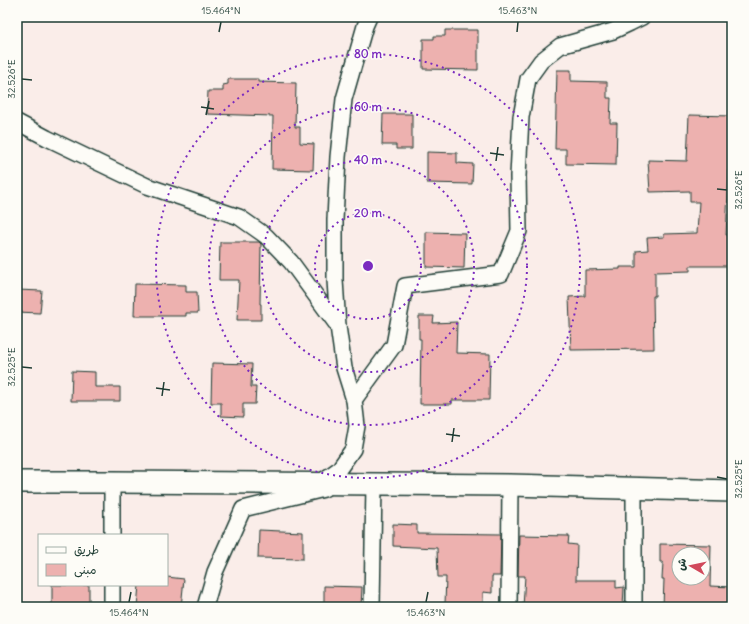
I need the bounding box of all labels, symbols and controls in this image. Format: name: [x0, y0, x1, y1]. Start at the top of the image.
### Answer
text: 15.464°N: [201, 4, 241, 17]
text: 15.463°N: [498, 4, 538, 17]
text: 80 m: [354, 46, 383, 61]
text: 32.526°E: [5, 59, 18, 99]
text: 60 m: [354, 99, 383, 114]
text: 40 m: [354, 152, 383, 167]
text: 32.526°E: [732, 170, 745, 210]
text: 20 m: [354, 205, 382, 220]
centre of rings: [361, 259, 375, 273]
text: 32.525°E: [5, 347, 18, 387]
text: 32.525°E: [732, 459, 745, 499]
legend: [38, 534, 168, 586]
text: طريق: [74, 542, 99, 557]
north arrow: [671, 546, 711, 586]
text: ش: [673, 557, 689, 572]
text: مبنى: [74, 562, 97, 578]
text: 15.464°N: [109, 606, 149, 619]
text: 15.463°N: [406, 606, 446, 619]

